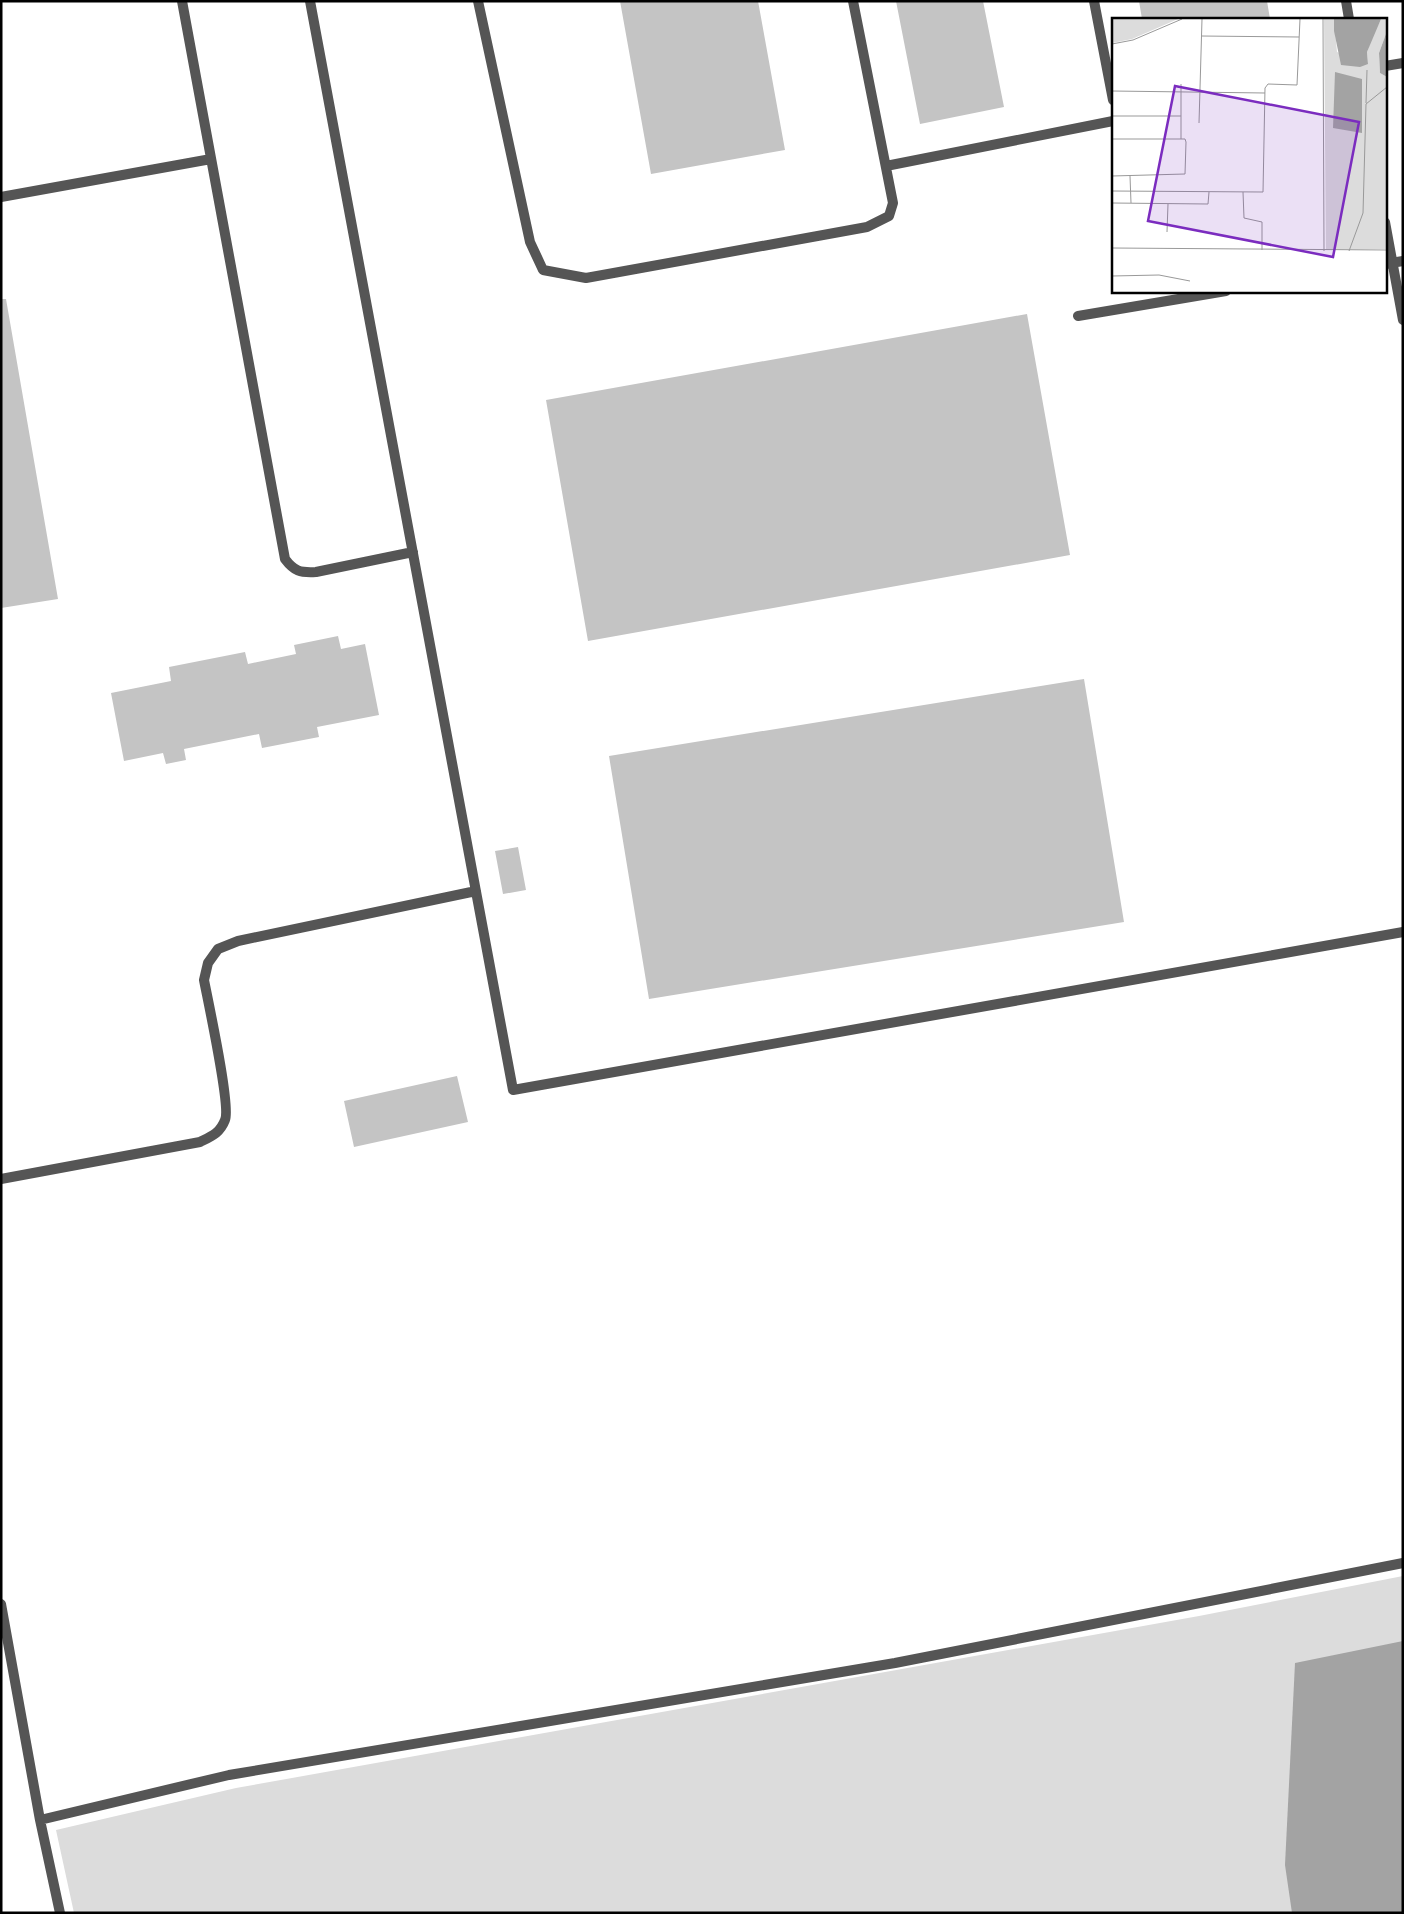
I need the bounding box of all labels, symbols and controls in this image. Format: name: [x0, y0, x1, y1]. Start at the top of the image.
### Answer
inset map: [1112, 18, 1386, 292]

